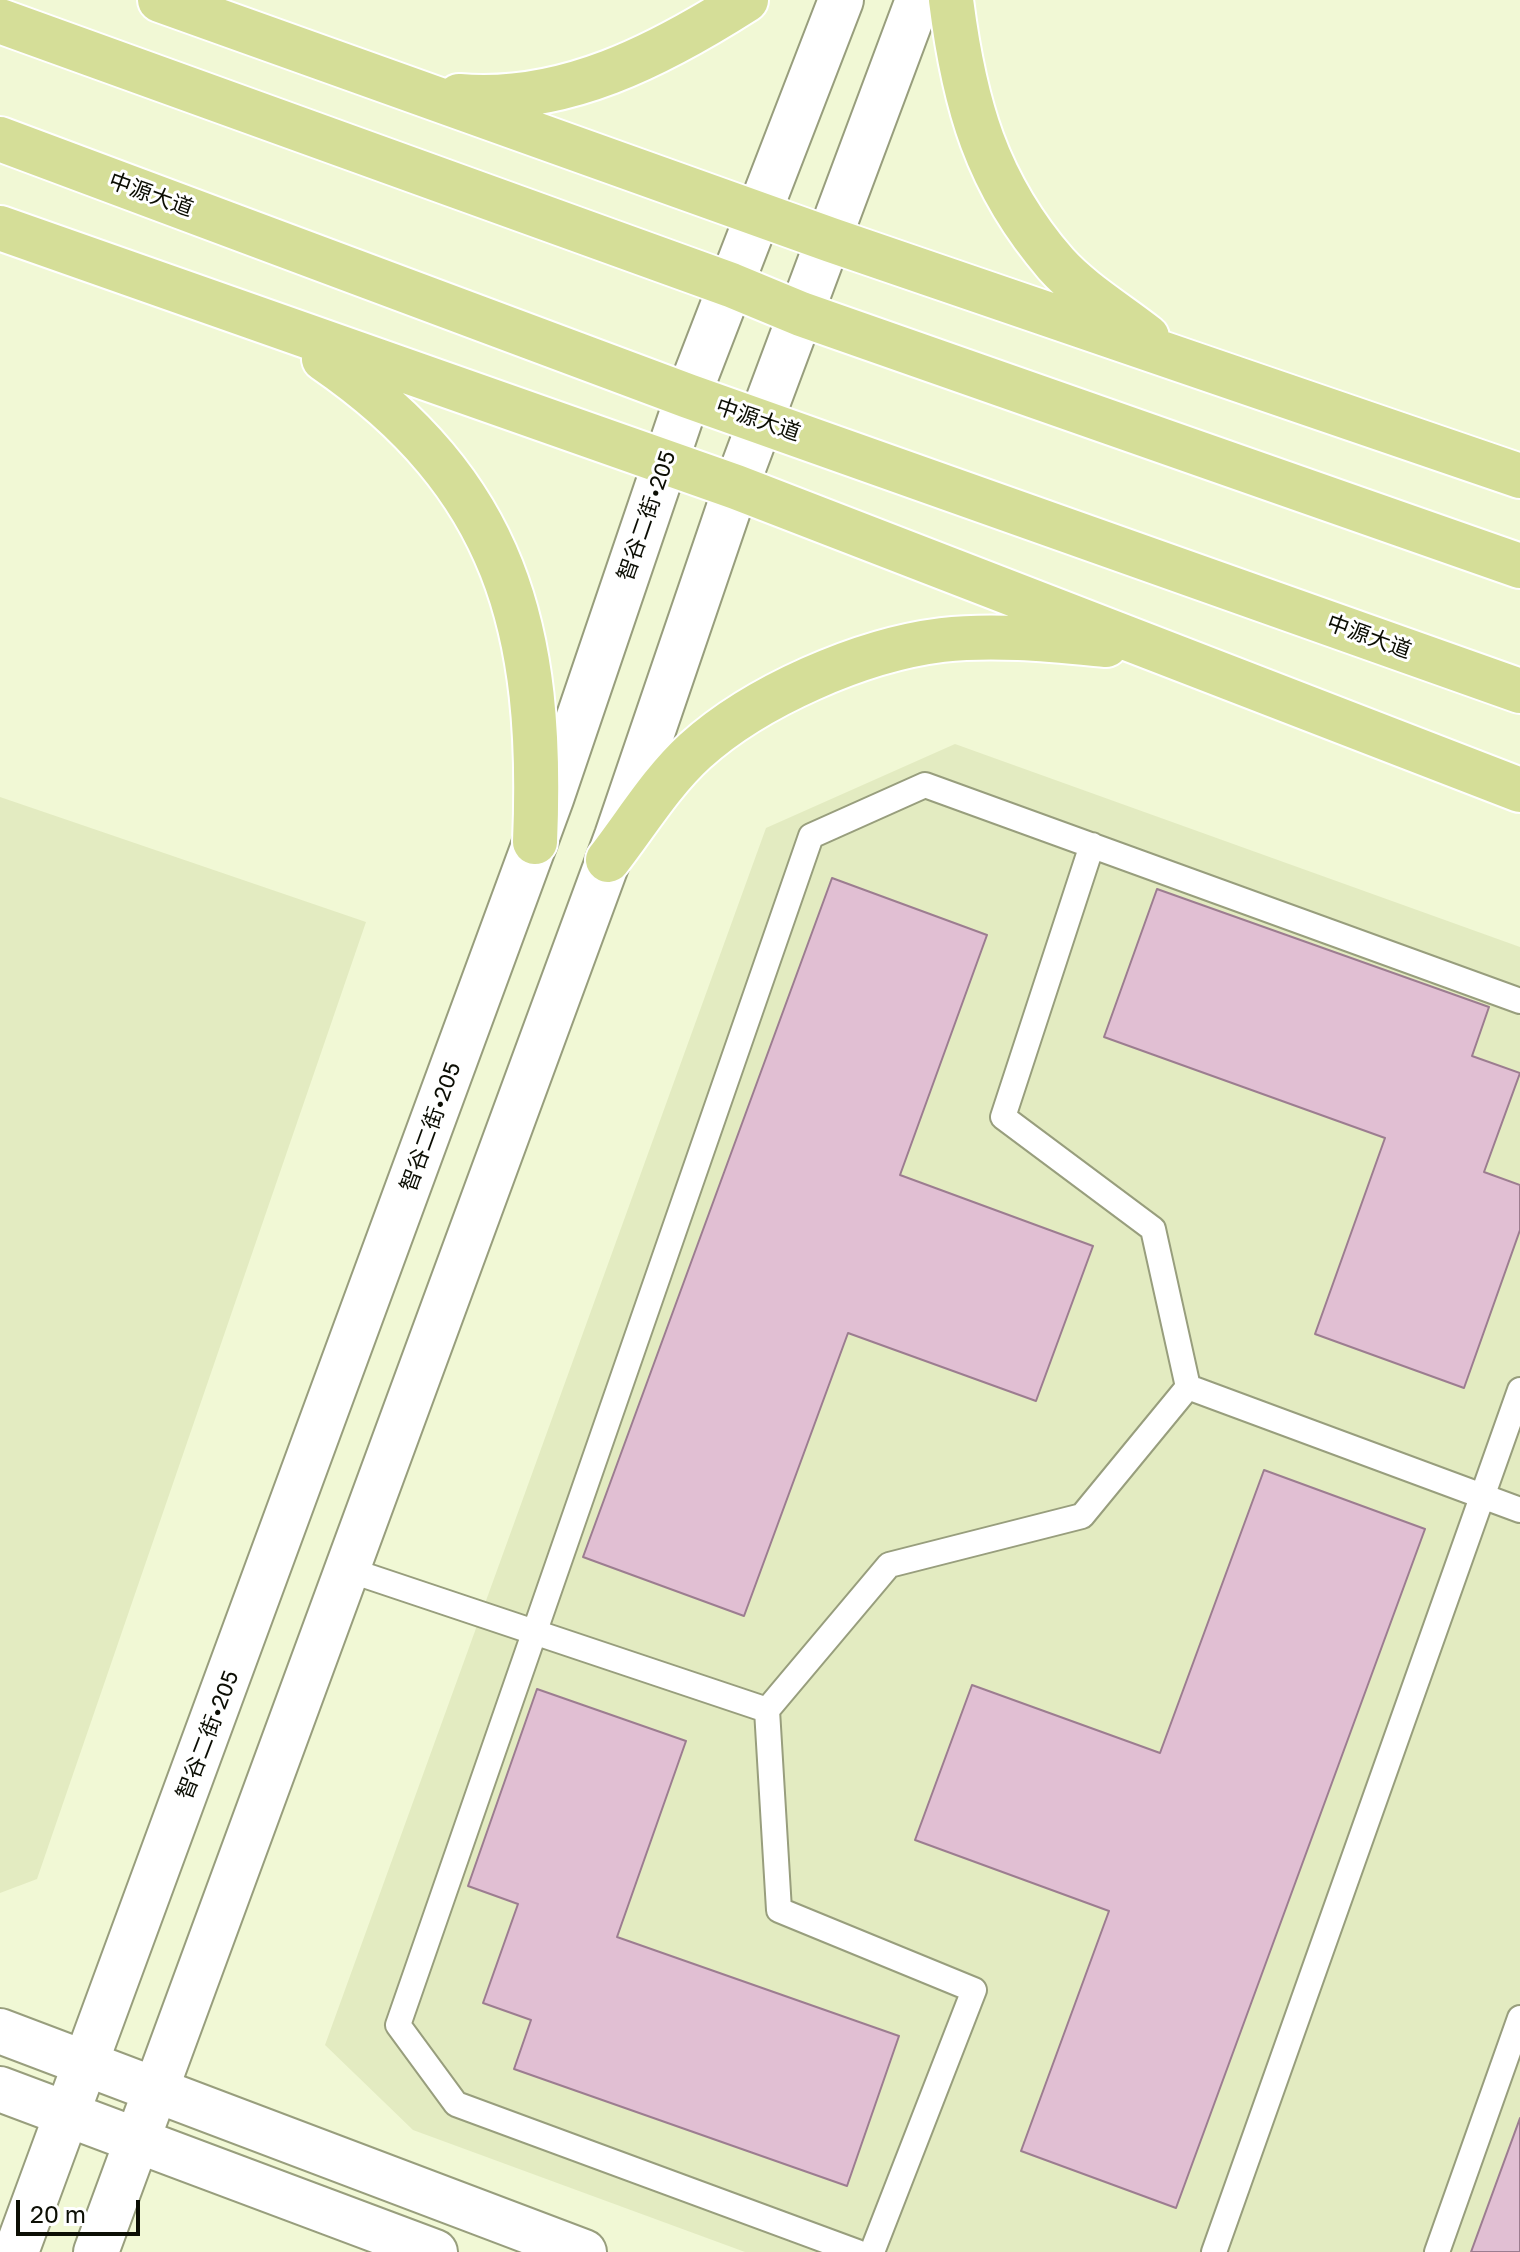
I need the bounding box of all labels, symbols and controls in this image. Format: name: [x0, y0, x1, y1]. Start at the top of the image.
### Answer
street label: 中源大道: [105, 168, 197, 222]
street label: 中源大道: [712, 393, 804, 447]
street label: 智谷二街•205: [612, 447, 682, 585]
street label: 中源大道: [1323, 610, 1415, 664]
street label: 智谷二街•205: [395, 1059, 467, 1195]
street label: 智谷二街•205: [171, 1667, 245, 1803]
scale bar: [20, 2184, 144, 2234]
text: 20 m: [30, 2199, 86, 2228]

